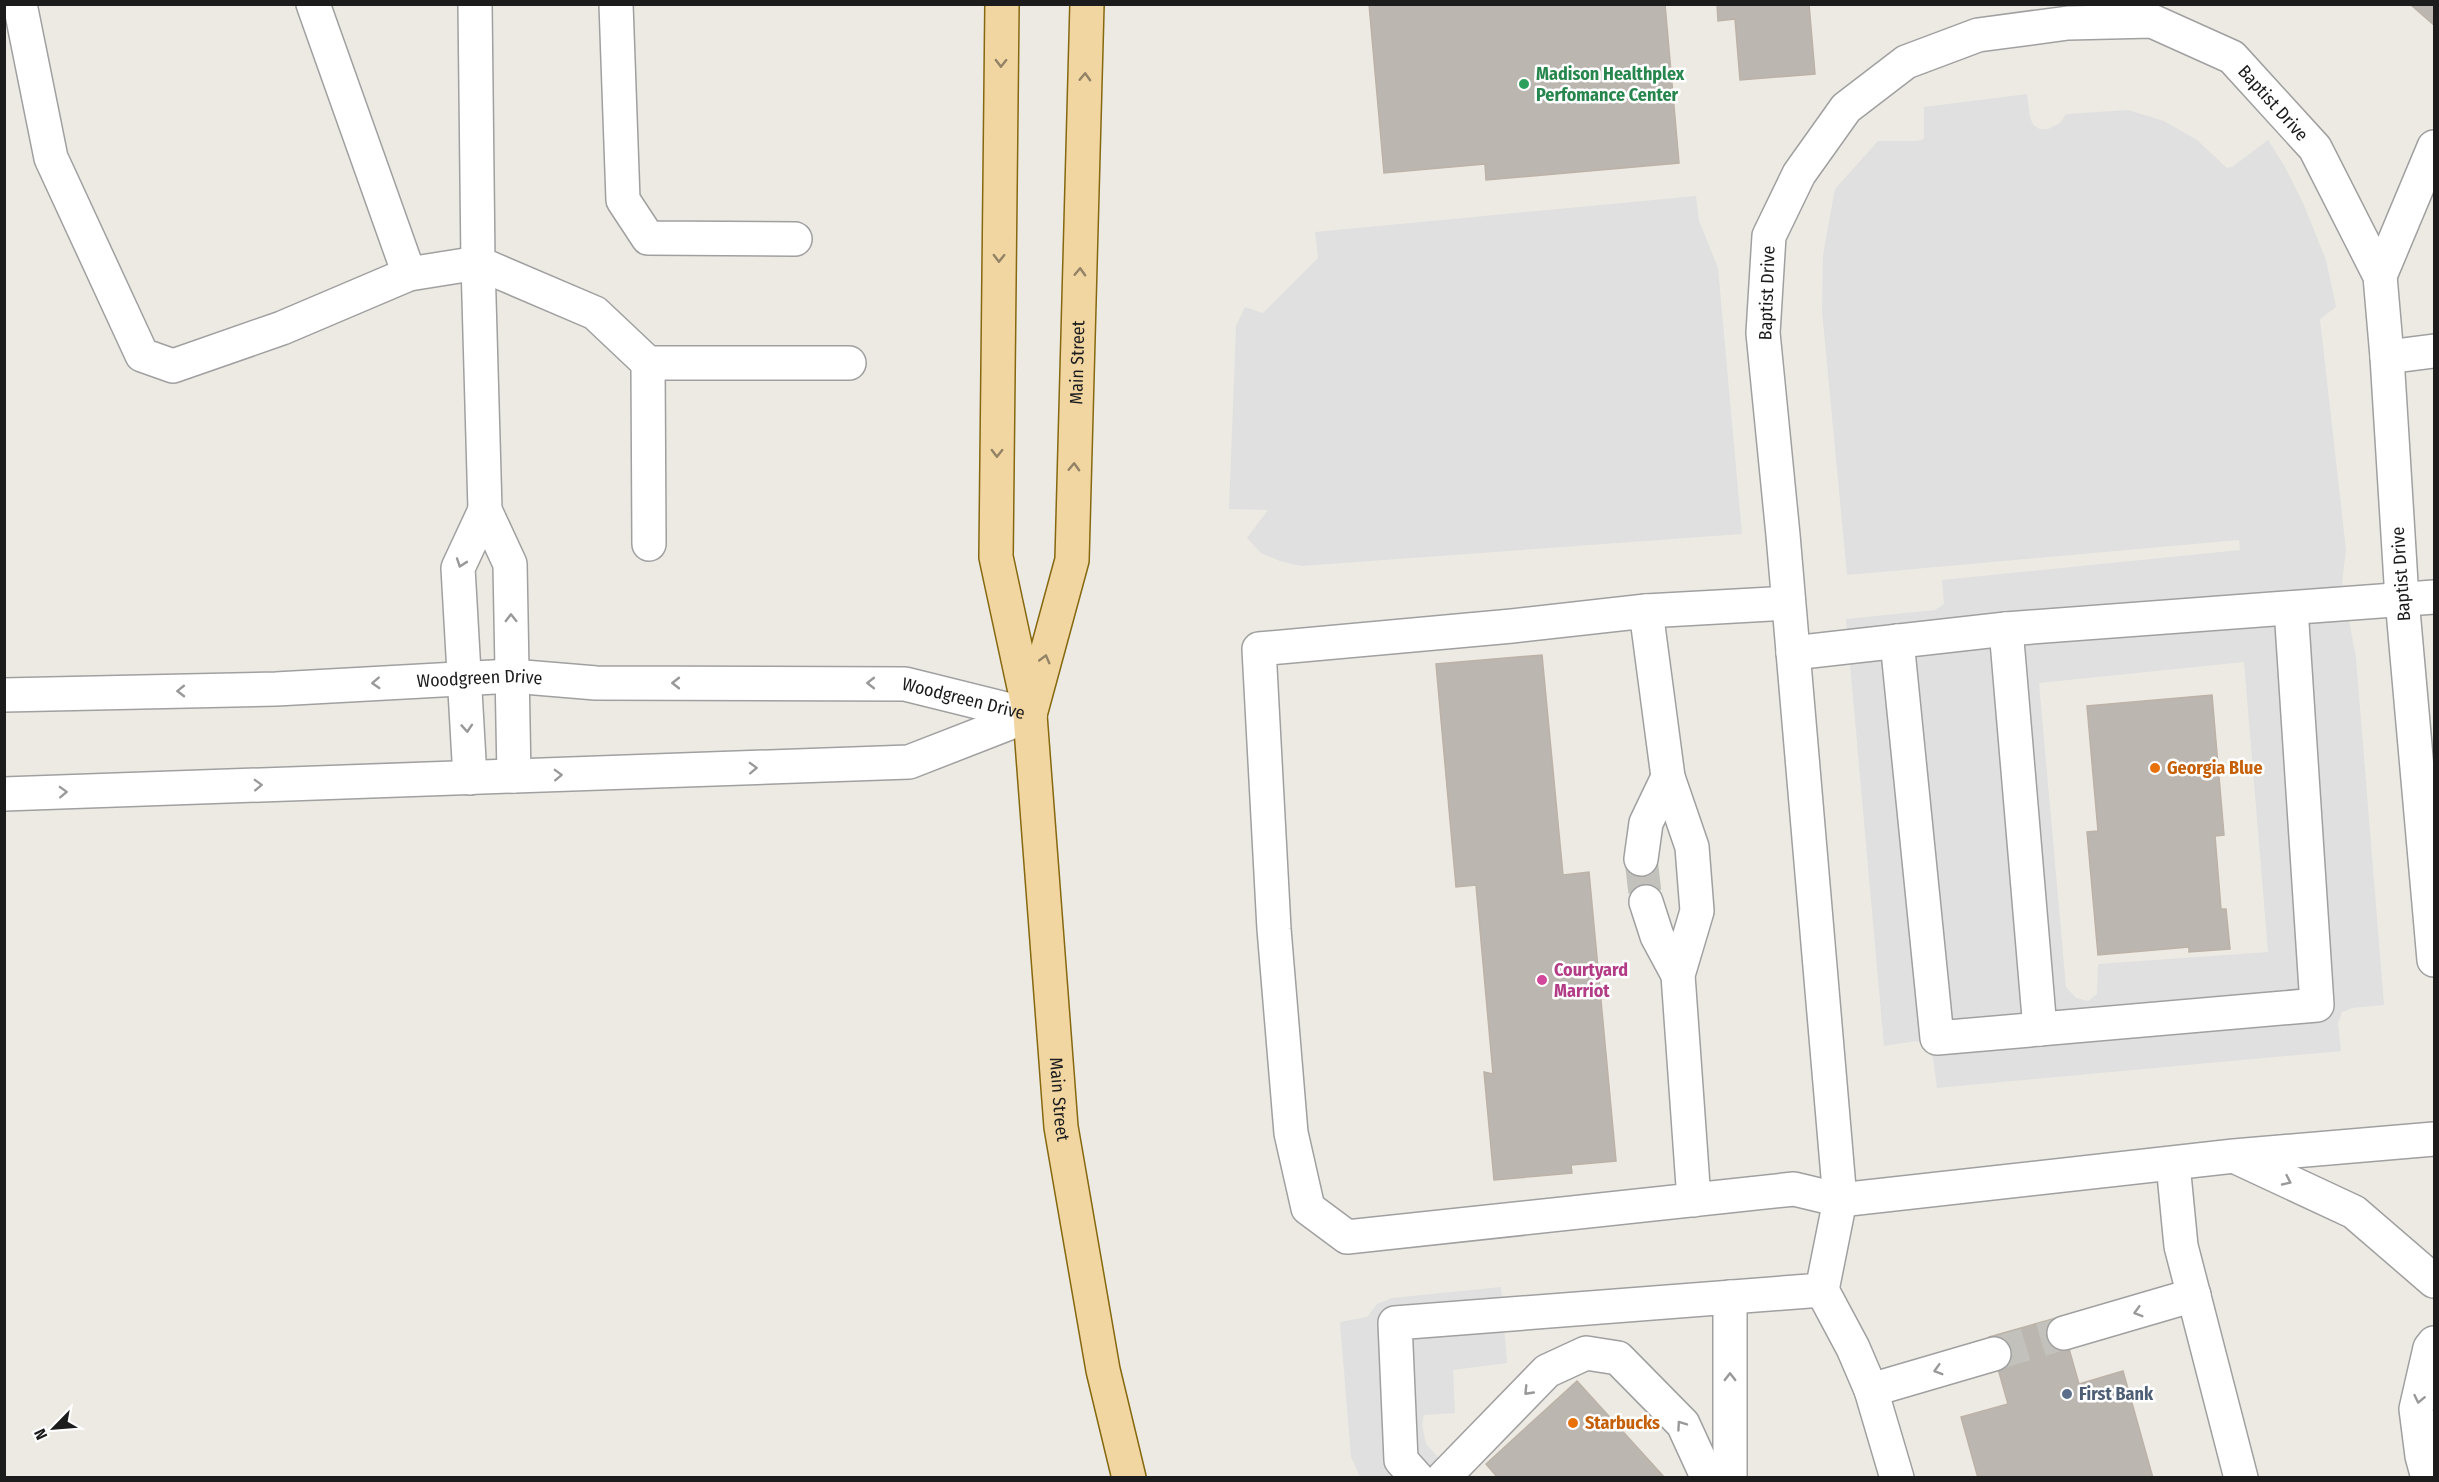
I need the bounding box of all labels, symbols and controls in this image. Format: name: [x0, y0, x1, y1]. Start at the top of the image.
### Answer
one-way arrow: [995, 58, 1008, 67]
street label: Baptist Drive: [2233, 60, 2313, 146]
place label: Madison Healthplex Perfomance Center: [1536, 63, 1685, 106]
one-way arrow: [1079, 73, 1091, 82]
marker: Madison Healthplex Perfomance Center: [1517, 77, 1531, 91]
street label: Baptist Drive: [1754, 245, 1780, 341]
one-way arrow: [993, 253, 1006, 262]
one-way arrow: [1073, 268, 1086, 277]
street label: Main Street: [1065, 320, 1089, 405]
one-way arrow: [991, 448, 1003, 457]
one-way arrow: [1068, 463, 1081, 472]
street label: Baptist Drive: [2387, 526, 2415, 622]
one-way arrow: [456, 557, 469, 568]
one-way arrow: [505, 613, 517, 622]
one-way arrow: [1038, 654, 1051, 664]
street label: Woodgreen Drive: [416, 665, 543, 692]
street label: Woodgreen Drive: [900, 673, 1027, 724]
one-way arrow: [371, 676, 380, 689]
one-way arrow: [671, 677, 680, 689]
one-way arrow: [866, 677, 875, 689]
one-way arrow: [177, 685, 186, 697]
one-way arrow: [460, 723, 473, 732]
place label: Georgia Blue: [2167, 757, 2263, 779]
one-way arrow: [748, 761, 757, 774]
marker: Georgia Blue: [2148, 761, 2162, 775]
one-way arrow: [553, 768, 562, 781]
one-way arrow: [253, 779, 262, 792]
one-way arrow: [58, 785, 67, 798]
place label: Courtyard Marriot: [1554, 959, 1628, 1002]
marker: Courtyard Marriot: [1535, 973, 1549, 987]
street label: Main Street: [1045, 1056, 1074, 1143]
one-way arrow: [2281, 1174, 2292, 1186]
one-way arrow: [2133, 1305, 2144, 1317]
one-way arrow: [1933, 1363, 1944, 1375]
one-way arrow: [1724, 1373, 1736, 1382]
place label: First Bank: [2079, 1383, 2154, 1405]
one-way arrow: [1524, 1384, 1535, 1394]
marker: First Bank: [2060, 1387, 2074, 1401]
one-way arrow: [2413, 1393, 2426, 1403]
north arrow: [24, 1398, 84, 1458]
place label: Starbucks: [1585, 1412, 1660, 1434]
marker: Starbucks: [1566, 1416, 1580, 1430]
one-way arrow: [1677, 1420, 1688, 1431]
text: N: [30, 1426, 51, 1442]

